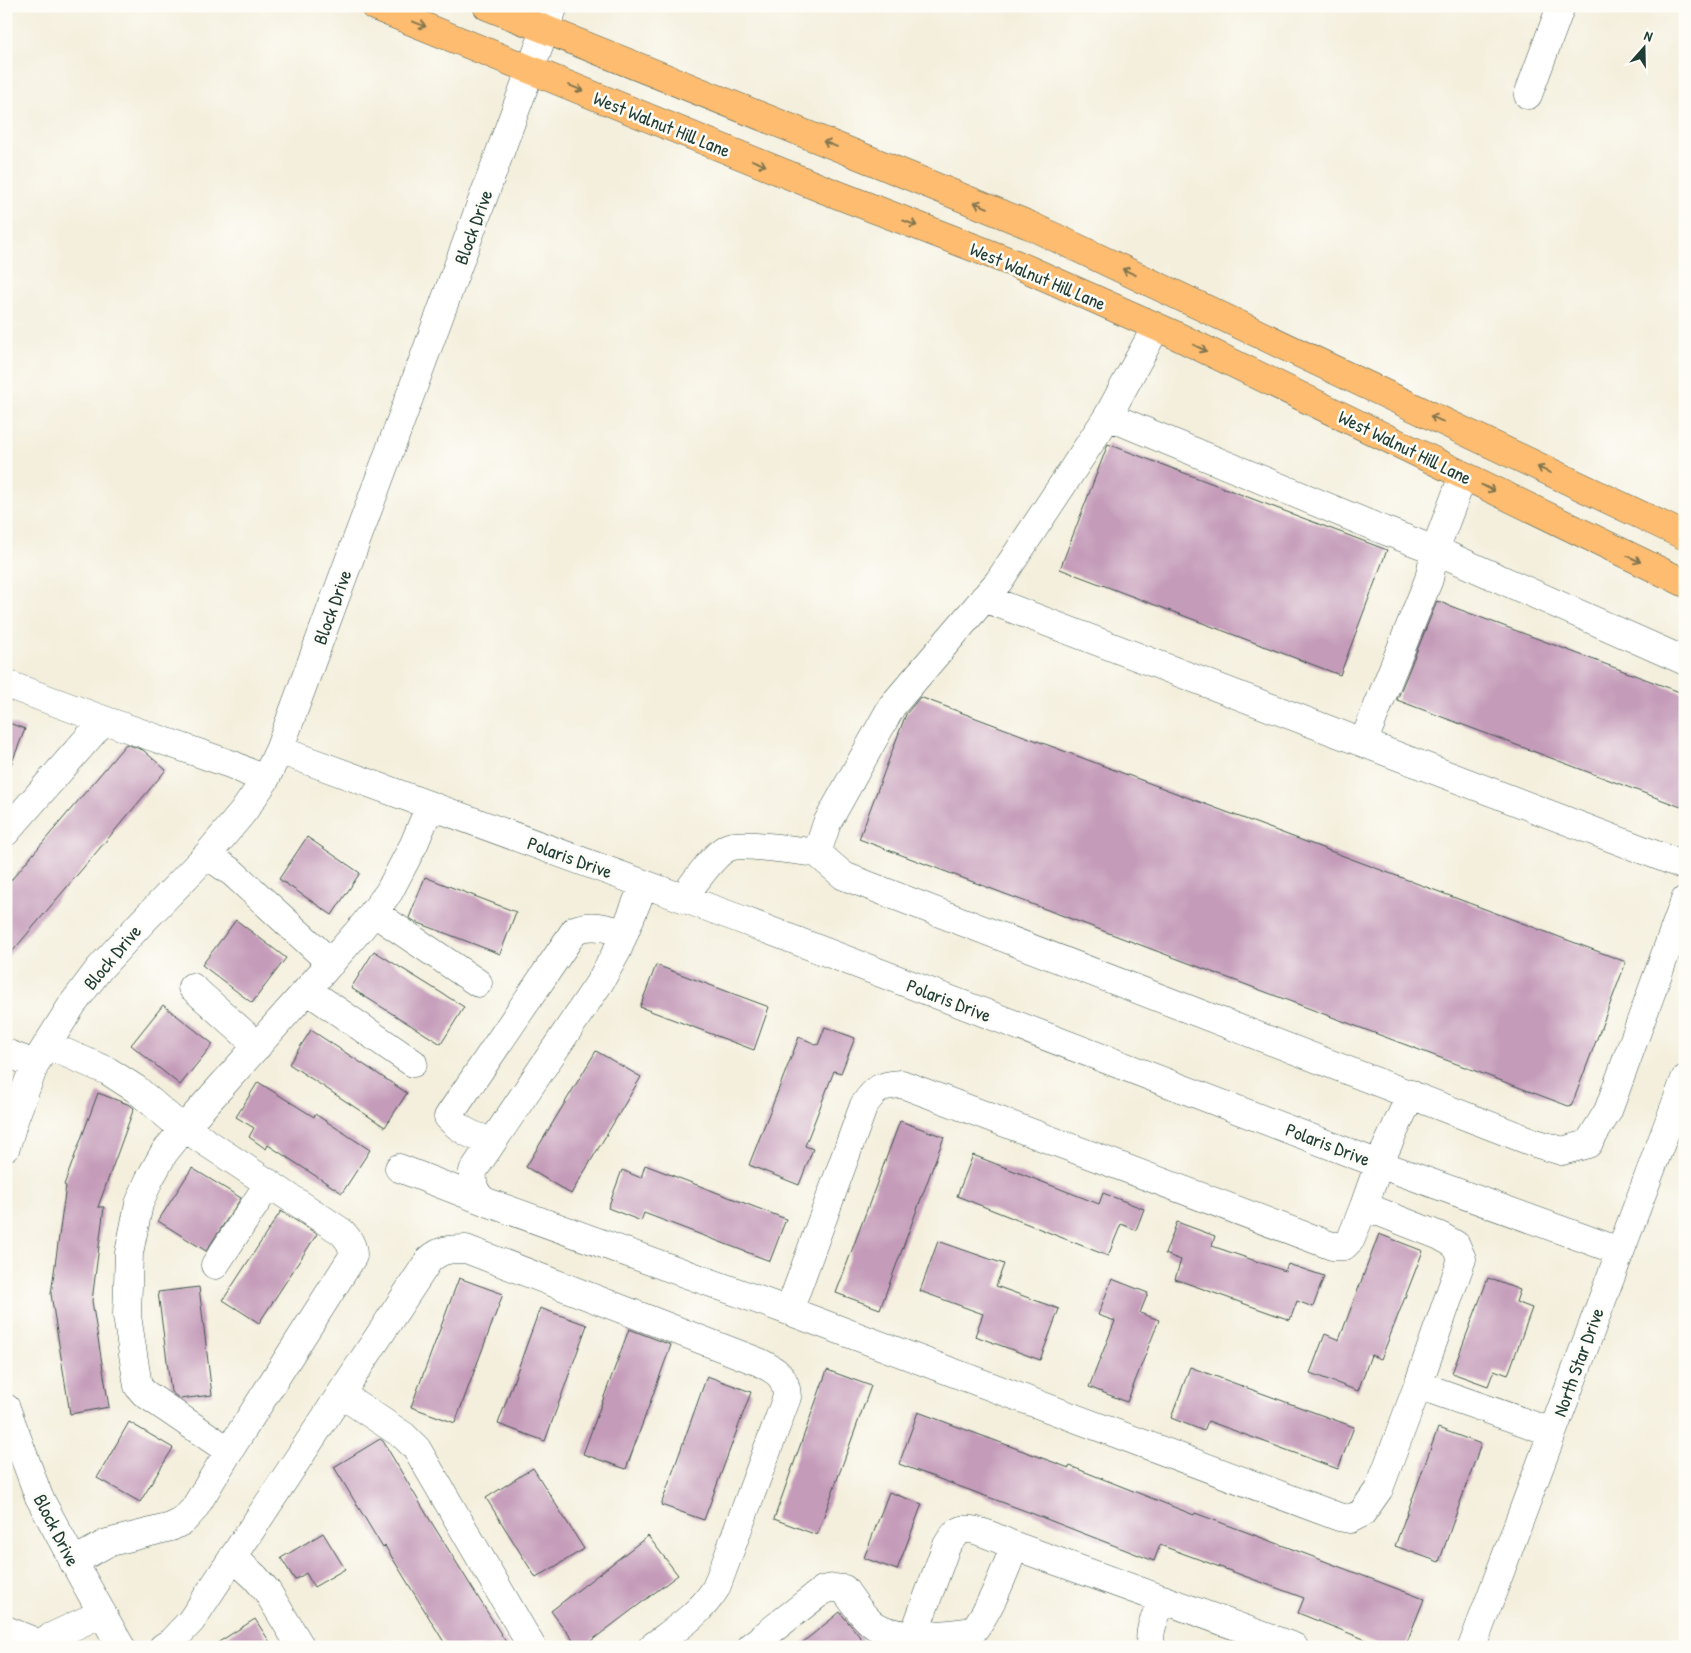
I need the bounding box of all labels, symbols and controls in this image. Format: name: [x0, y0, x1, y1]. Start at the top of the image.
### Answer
one-way arrow: [411, 20, 426, 30]
north arrow: [1618, 22, 1668, 72]
text: N: [1642, 25, 1656, 46]
one-way arrow: [568, 84, 583, 93]
street label: West Walnut Hill Lane: [590, 85, 735, 163]
one-way arrow: [823, 139, 838, 148]
one-way arrow: [751, 159, 766, 168]
street label: Block Drive: [447, 186, 499, 268]
one-way arrow: [974, 200, 989, 210]
one-way arrow: [902, 219, 917, 228]
street label: West Walnut Hill Lane: [966, 236, 1110, 316]
one-way arrow: [1122, 267, 1137, 277]
one-way arrow: [1193, 343, 1208, 353]
street label: West Walnut Hill Lane: [1334, 403, 1476, 491]
one-way arrow: [1430, 414, 1445, 423]
one-way arrow: [1537, 464, 1552, 474]
one-way arrow: [1480, 483, 1495, 493]
one-way arrow: [1627, 554, 1642, 564]
street label: Block Drive: [306, 566, 358, 648]
street label: Polaris Drive: [524, 830, 616, 884]
street label: Block Drive: [77, 919, 147, 995]
street label: Polaris Drive: [903, 972, 995, 1028]
street label: Polaris Drive: [1282, 1116, 1374, 1172]
street label: North Star Drive: [1546, 1304, 1610, 1420]
street label: Block Drive: [28, 1489, 86, 1571]

